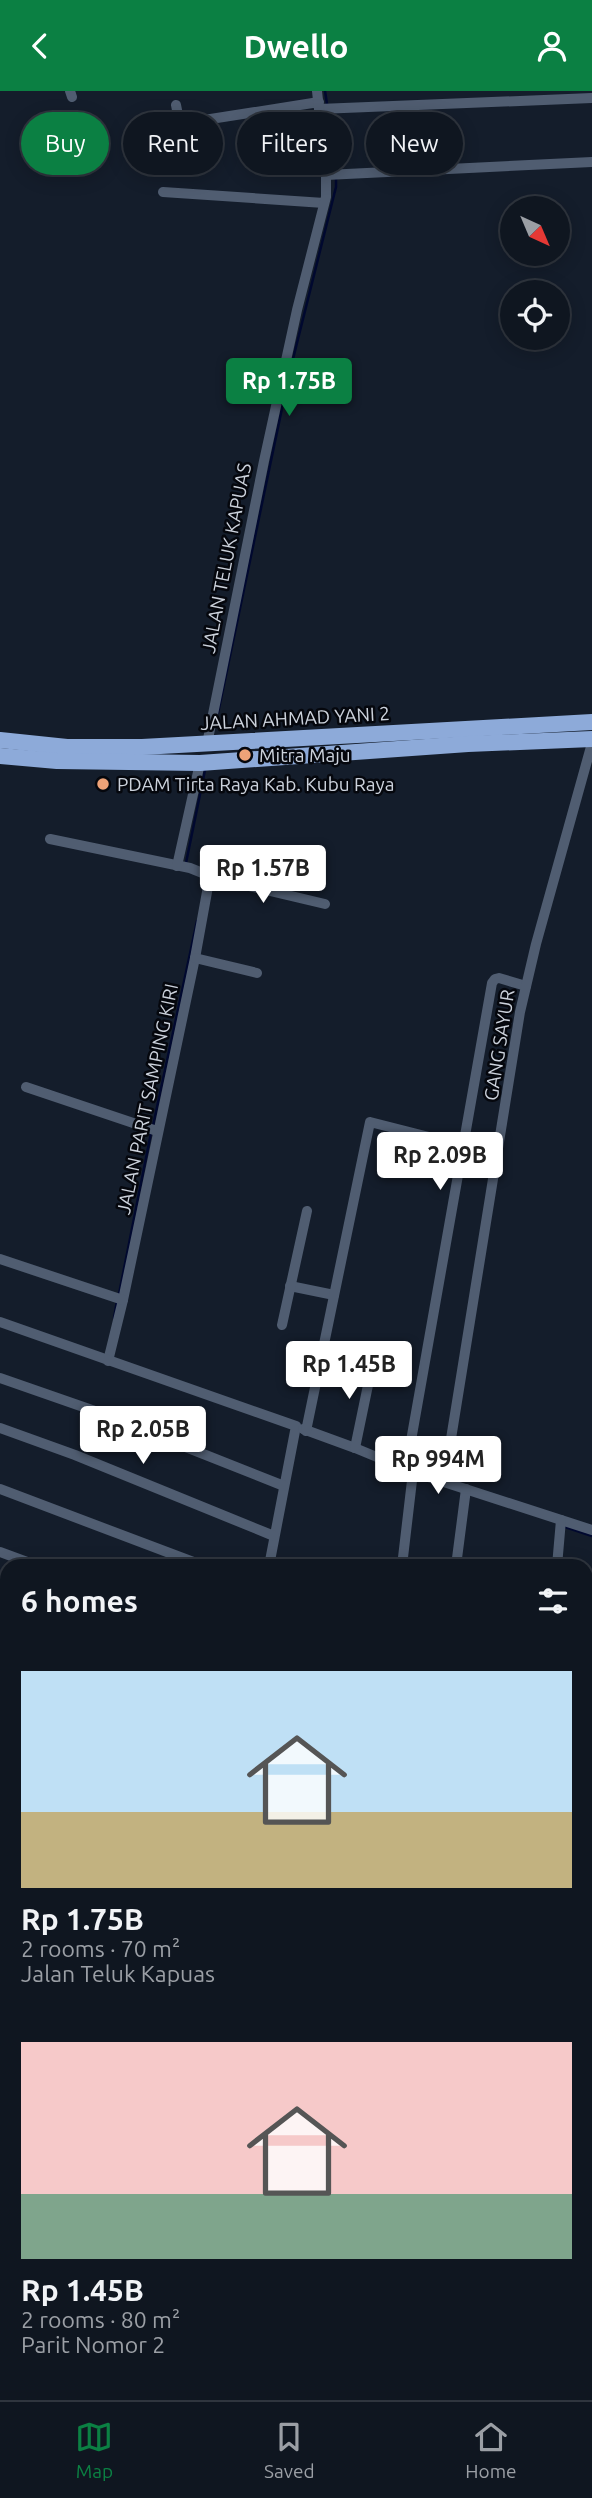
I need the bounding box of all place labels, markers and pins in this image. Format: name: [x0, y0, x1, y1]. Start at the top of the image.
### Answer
pin: Rp 1.75B: [217, 359, 361, 418]
place label: Mitra Maju: [259, 744, 351, 766]
marker: Mitra Maju: [237, 747, 253, 763]
place label: PDAM Tirta Raya Kab. Kubu Raya: [117, 773, 394, 795]
marker: PDAM Tirta Raya Kab. Kubu Raya: [95, 776, 111, 792]
pin: Rp 1.57B: [191, 845, 335, 905]
pin: Rp 2.09B: [368, 1133, 512, 1192]
pin: Rp 1.45B: [277, 1341, 421, 1401]
pin: Rp 2.05B: [71, 1407, 215, 1466]
pin: Rp 994M: [373, 1437, 503, 1496]

